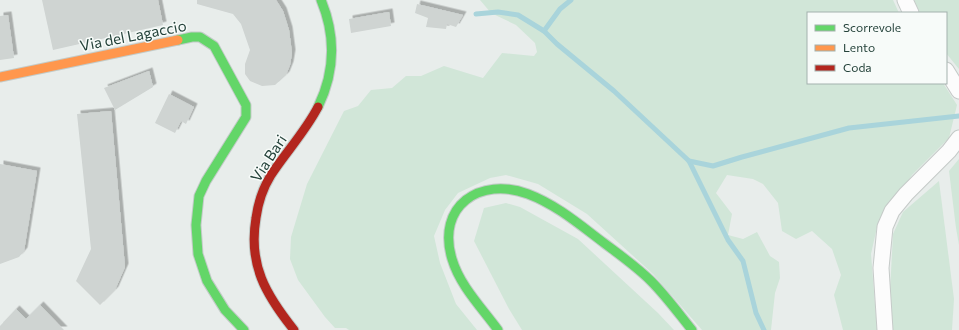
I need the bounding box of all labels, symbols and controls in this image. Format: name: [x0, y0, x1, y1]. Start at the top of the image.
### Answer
legend: [807, 12, 947, 84]
street label: Via del Lagaccio: [78, 16, 188, 54]
text: Scorrevole: [843, 20, 901, 34]
text: Lento: [843, 40, 875, 54]
text: Coda: [843, 60, 872, 74]
street label: Via Bari: [246, 131, 290, 185]

